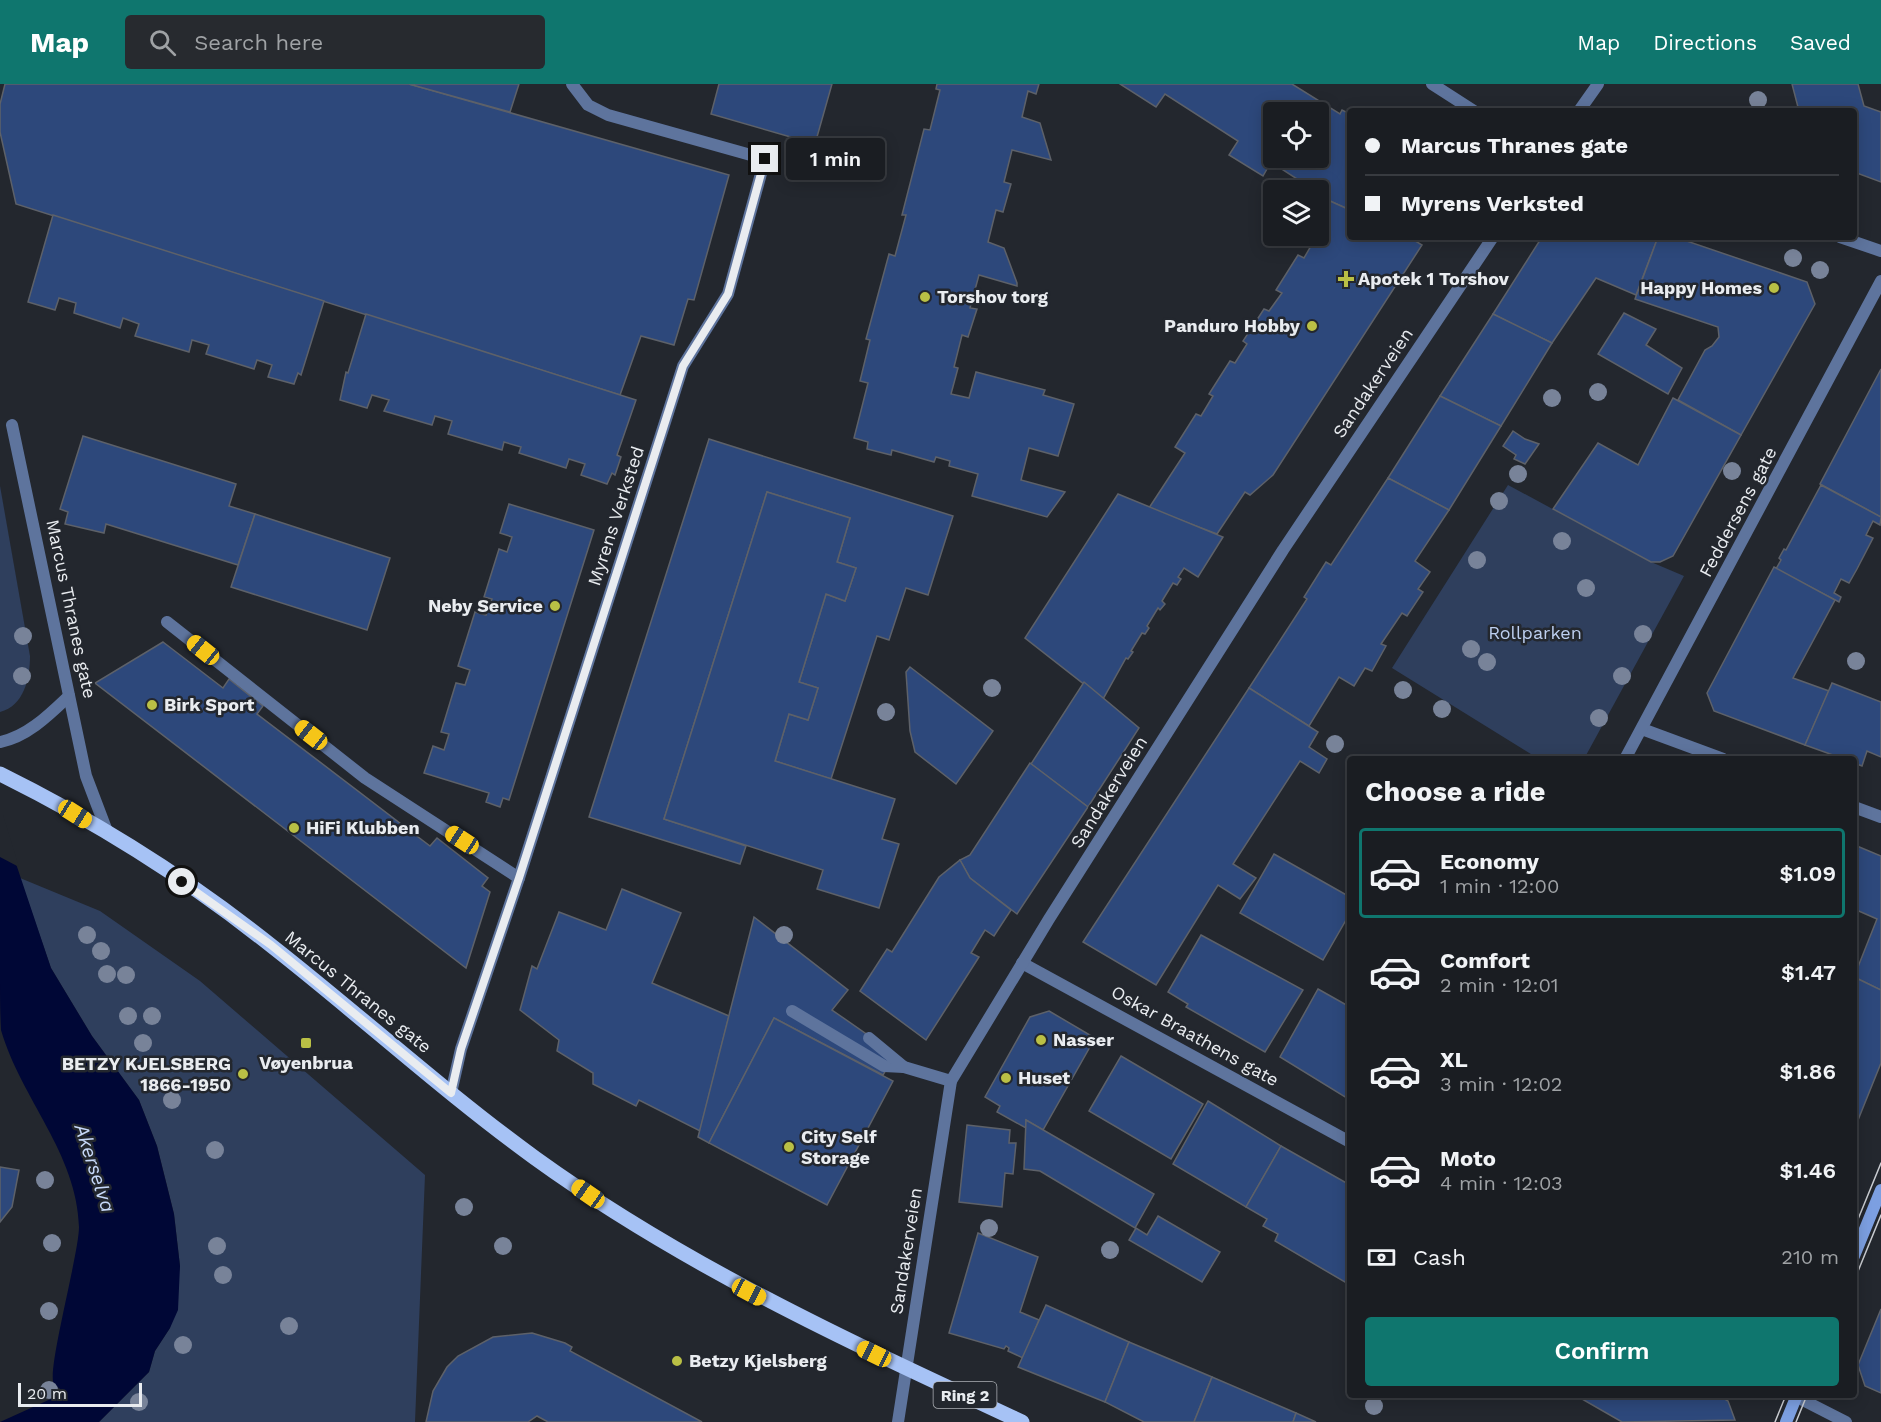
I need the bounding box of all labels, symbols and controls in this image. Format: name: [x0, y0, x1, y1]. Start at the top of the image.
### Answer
search box: [125, 15, 545, 69]
text: Map: [30, 26, 89, 59]
icon: search: [146, 26, 179, 59]
text: Search here: [194, 30, 323, 55]
text: Map: [1577, 30, 1620, 55]
text: Directions: [1653, 30, 1757, 55]
text: Saved: [1790, 30, 1851, 55]
map controls: [1263, 102, 1329, 246]
button: locate: [1263, 102, 1329, 168]
text: Marcus Thranes gate: [1401, 133, 1628, 158]
callout: 1 min: [786, 138, 885, 180]
route end: [751, 145, 778, 172]
text: 1 min: [810, 147, 861, 171]
button: layers: [1263, 180, 1329, 246]
text: Myrens Verksted: [1401, 191, 1584, 216]
place label: Apotek 1 Torshov: [1358, 268, 1510, 289]
marker: Apotek 1 Torshov: [1339, 272, 1353, 286]
place label: Happy Homes: [1640, 277, 1762, 298]
marker: Happy Homes: [1767, 281, 1781, 295]
place label: Torshov torg: [937, 286, 1049, 307]
marker: Torshov torg: [918, 290, 932, 304]
place label: Panduro Hobby: [1164, 315, 1301, 336]
marker: Panduro Hobby: [1305, 319, 1319, 333]
street label: Sandakerveien: [1328, 324, 1417, 442]
street label: Myrens Verksted: [583, 443, 648, 588]
street label: Feddersens gate: [1694, 443, 1781, 580]
street label: Marcus Thranes gate: [42, 518, 101, 700]
place label: Neby Service: [428, 595, 543, 616]
marker: Neby Service: [548, 599, 562, 613]
park label: Rollparken: [1488, 622, 1582, 643]
car: [183, 632, 223, 668]
place label: Birk Sport: [164, 694, 255, 715]
marker: Birk Sport: [145, 698, 159, 712]
car: [291, 717, 331, 753]
street label: Sandakerveien: [1066, 732, 1151, 852]
text: Choose a ride: [1365, 776, 1545, 808]
car: [55, 797, 95, 831]
place label: HiFi Klubben: [306, 817, 420, 838]
marker: HiFi Klubben: [287, 821, 301, 835]
car: [442, 823, 482, 857]
icon: car: [1368, 846, 1422, 900]
text: Economy: [1440, 849, 1539, 874]
text: $1.09: [1779, 861, 1836, 886]
route start: [168, 868, 195, 895]
text: 1 min · 12:00: [1440, 874, 1559, 898]
street label: Marcus Thranes gate: [281, 926, 436, 1057]
icon: car: [1368, 945, 1422, 999]
text: Comfort: [1440, 948, 1530, 973]
text: $1.47: [1781, 960, 1836, 985]
text: 2 min · 12:01: [1440, 973, 1559, 997]
street label: Oskar Braathens gate: [1108, 981, 1283, 1090]
place label: Nasser: [1053, 1029, 1114, 1050]
marker: Nasser: [1034, 1033, 1048, 1047]
marker: Vøyenbrua: [299, 1036, 313, 1050]
icon: car: [1368, 1044, 1422, 1098]
text: XL: [1440, 1047, 1468, 1072]
place label: Vøyenbrua: [259, 1052, 353, 1073]
place label: BETZY KJELSBERG 1866-1950: [62, 1053, 231, 1095]
text: $1.86: [1780, 1059, 1836, 1084]
marker: BETZY KJELSBERG 1866-1950: [236, 1067, 250, 1081]
place label: Huset: [1018, 1067, 1070, 1088]
marker: Huset: [999, 1071, 1013, 1085]
text: 3 min · 12:02: [1440, 1072, 1562, 1096]
water label: Akerselva: [69, 1120, 121, 1215]
place label: City Self Storage: [801, 1126, 877, 1168]
marker: City Self Storage: [782, 1140, 796, 1154]
icon: car: [1368, 1143, 1422, 1197]
text: Moto: [1440, 1146, 1496, 1171]
text: $1.46: [1779, 1158, 1836, 1183]
text: 4 min · 12:03: [1440, 1171, 1563, 1195]
car: [568, 1176, 608, 1212]
street label: Sandakerveien: [885, 1186, 926, 1316]
icon: cash: [1365, 1241, 1398, 1274]
text: Cash: [1413, 1245, 1466, 1270]
text: 210 m: [1781, 1245, 1839, 1269]
car: [729, 1276, 769, 1308]
button: Confirm: [1365, 1317, 1839, 1386]
car: [854, 1338, 894, 1370]
place label: Betzy Kjelsberg: [689, 1350, 828, 1371]
marker: Betzy Kjelsberg: [670, 1354, 684, 1368]
scale bar: [18, 1380, 142, 1408]
road number: Ring 2: [934, 1382, 996, 1408]
text: 20 m: [27, 1384, 67, 1403]

